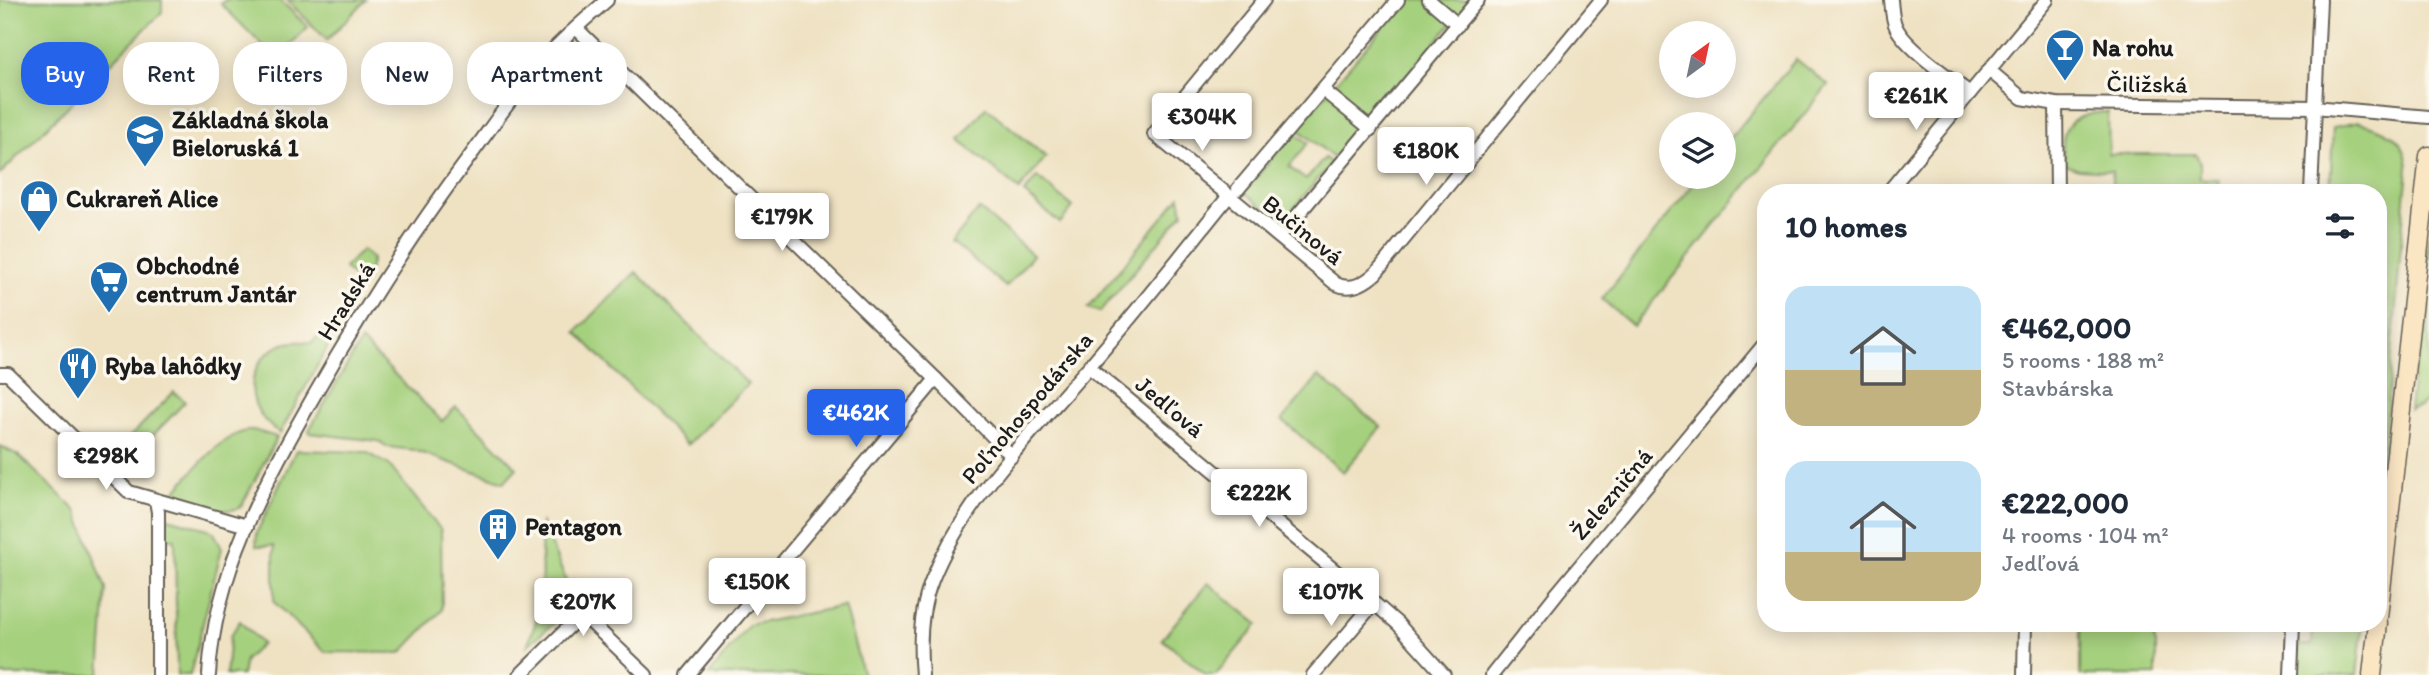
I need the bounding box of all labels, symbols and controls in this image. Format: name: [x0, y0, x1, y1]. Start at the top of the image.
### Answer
north arrow: [1659, 21, 1736, 98]
map controls: [1659, 21, 1736, 189]
bar icon: Na rohu: [2044, 27, 2086, 82]
place label: Na rohu: [2092, 33, 2174, 62]
chip: Buy: [21, 42, 109, 105]
chip: Rent: [123, 42, 219, 105]
chip: Filters: [233, 42, 347, 105]
chip: New: [361, 42, 453, 105]
chip: Apartment: [467, 42, 627, 105]
street label: Čiližská: [2106, 68, 2188, 99]
pin: €261K: [1867, 72, 1965, 132]
text: €261K: [1885, 81, 1947, 109]
pin: €304K: [1153, 94, 1251, 153]
text: €304K: [1168, 102, 1236, 130]
place label: Základná škola Bieloruská 1: [172, 105, 328, 162]
button: layers: [1659, 112, 1736, 189]
school or university icon: Základná škola Bieloruská 1: [124, 113, 166, 168]
pin: €180K: [1377, 128, 1475, 187]
text: €180K: [1393, 136, 1459, 164]
shop icon: Cukrareň Alice: [18, 178, 60, 233]
place label: Cukrareň Alice: [66, 184, 218, 213]
street label: Bučinová: [1257, 188, 1350, 271]
pin: €179K: [733, 194, 831, 253]
text: €179K: [751, 202, 813, 230]
icon: filters: [2321, 207, 2359, 245]
text: 10 homes: [1785, 208, 1908, 245]
place label: Obchodné centrum Jantár: [136, 251, 297, 308]
street label: Hradská: [310, 256, 381, 345]
supermarket icon: Obchodné centrum Jantár: [88, 259, 130, 314]
text: €462,000: [2002, 309, 2131, 346]
icon: home: [1841, 314, 1925, 398]
street label: Poľnohospodárska: [955, 326, 1099, 490]
restaurant icon: Ryba lahôdky: [57, 345, 99, 400]
text: 5 rooms · 188 m²: [2002, 346, 2164, 374]
place label: Ryba lahôdky: [105, 351, 242, 381]
street label: Jedľová: [1130, 369, 1211, 444]
text: Stavbárska: [2002, 374, 2113, 402]
pin: €462K: [807, 390, 905, 449]
text: €462K: [823, 398, 889, 426]
pin: €298K: [57, 433, 155, 492]
text: €298K: [74, 441, 138, 469]
street label: Železničná: [1565, 441, 1659, 546]
pin: €222K: [1210, 470, 1308, 529]
text: €222K: [1227, 478, 1291, 506]
text: €222,000: [2002, 484, 2129, 521]
icon: home: [1841, 489, 1925, 573]
building icon: Pentagon: [477, 506, 519, 561]
place label: Pentagon: [525, 512, 622, 542]
text: 4 rooms · 104 m²: [2002, 521, 2169, 549]
text: Jedľová: [2002, 549, 2080, 577]
pin: €150K: [708, 558, 806, 618]
text: €150K: [725, 567, 789, 595]
pin: €107K: [1282, 568, 1380, 628]
text: €107K: [1299, 577, 1363, 605]
pin: €207K: [534, 578, 632, 638]
text: €207K: [550, 587, 616, 615]

